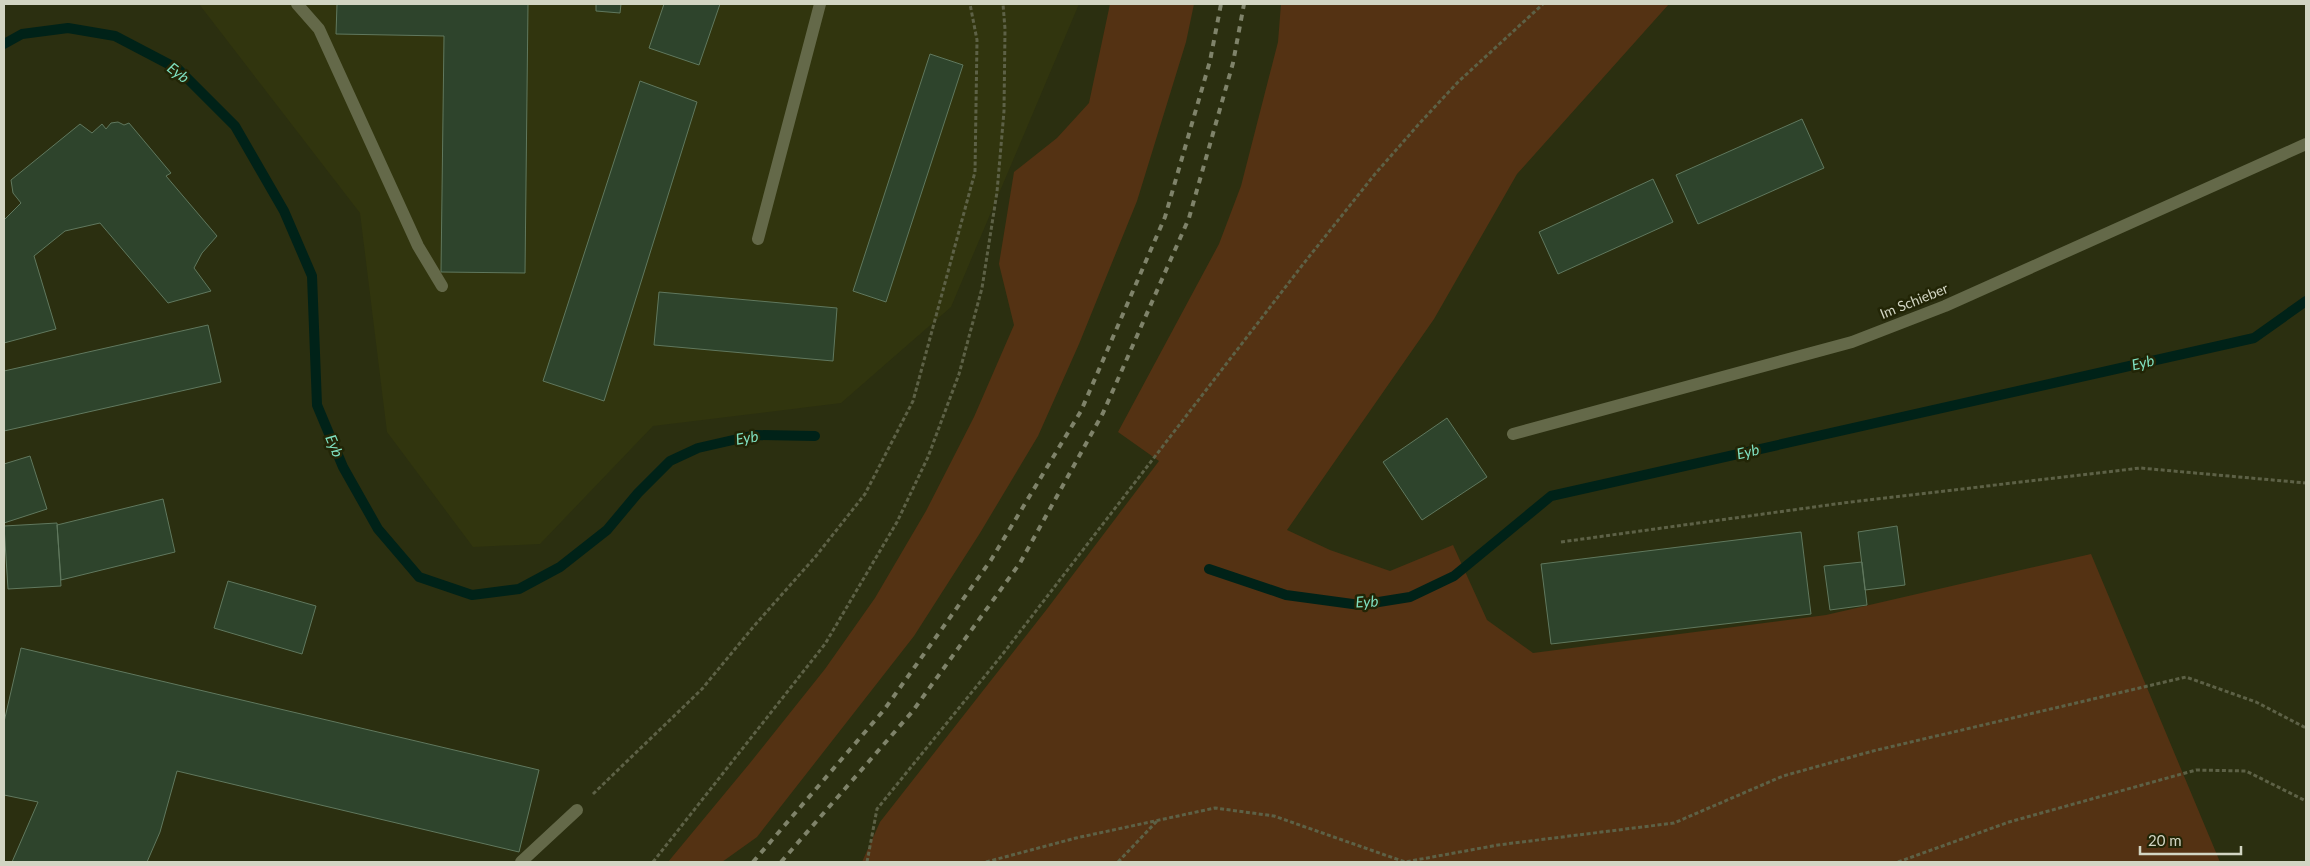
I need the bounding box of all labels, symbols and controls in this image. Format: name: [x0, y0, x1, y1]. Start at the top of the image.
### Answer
water label: Eyb: [164, 58, 193, 86]
street label: Im Schieber: [1877, 279, 1950, 322]
water label: Eyb: [2130, 351, 2156, 373]
water label: Eyb: [734, 426, 760, 448]
water label: Eyb: [322, 432, 348, 460]
water label: Eyb: [1735, 440, 1761, 462]
water label: Eyb: [1355, 591, 1379, 611]
scale bar: [2140, 824, 2241, 856]
text: 20 m: [2148, 831, 2182, 849]

